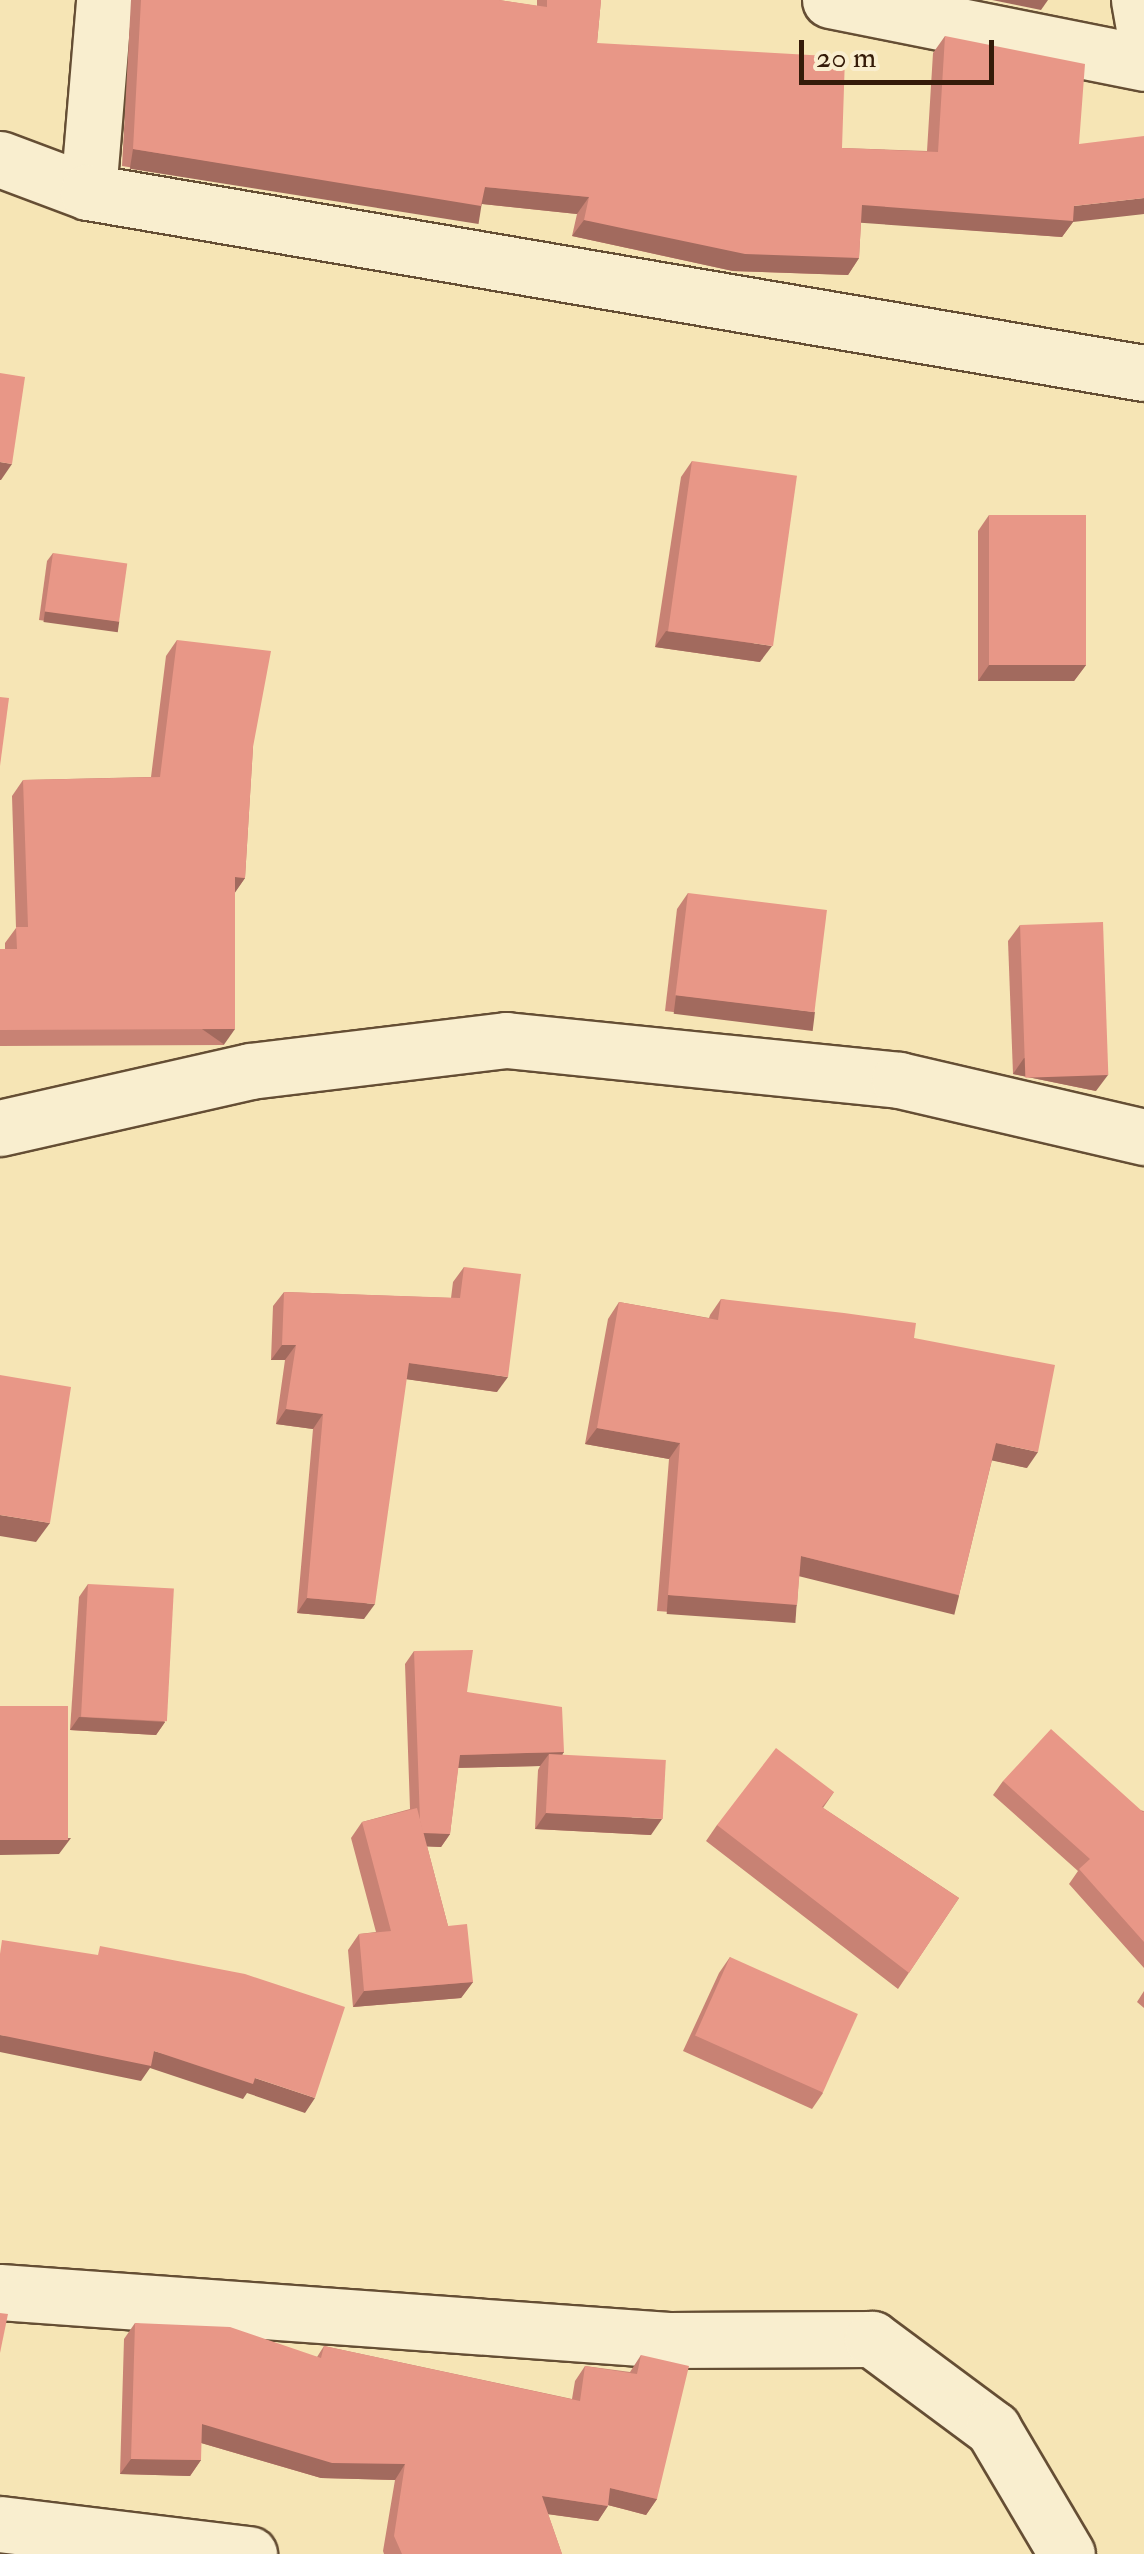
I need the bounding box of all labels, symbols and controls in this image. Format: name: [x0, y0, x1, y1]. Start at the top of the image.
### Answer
scale bar: [804, 20, 999, 82]
text: 20 m: [816, 39, 876, 76]

